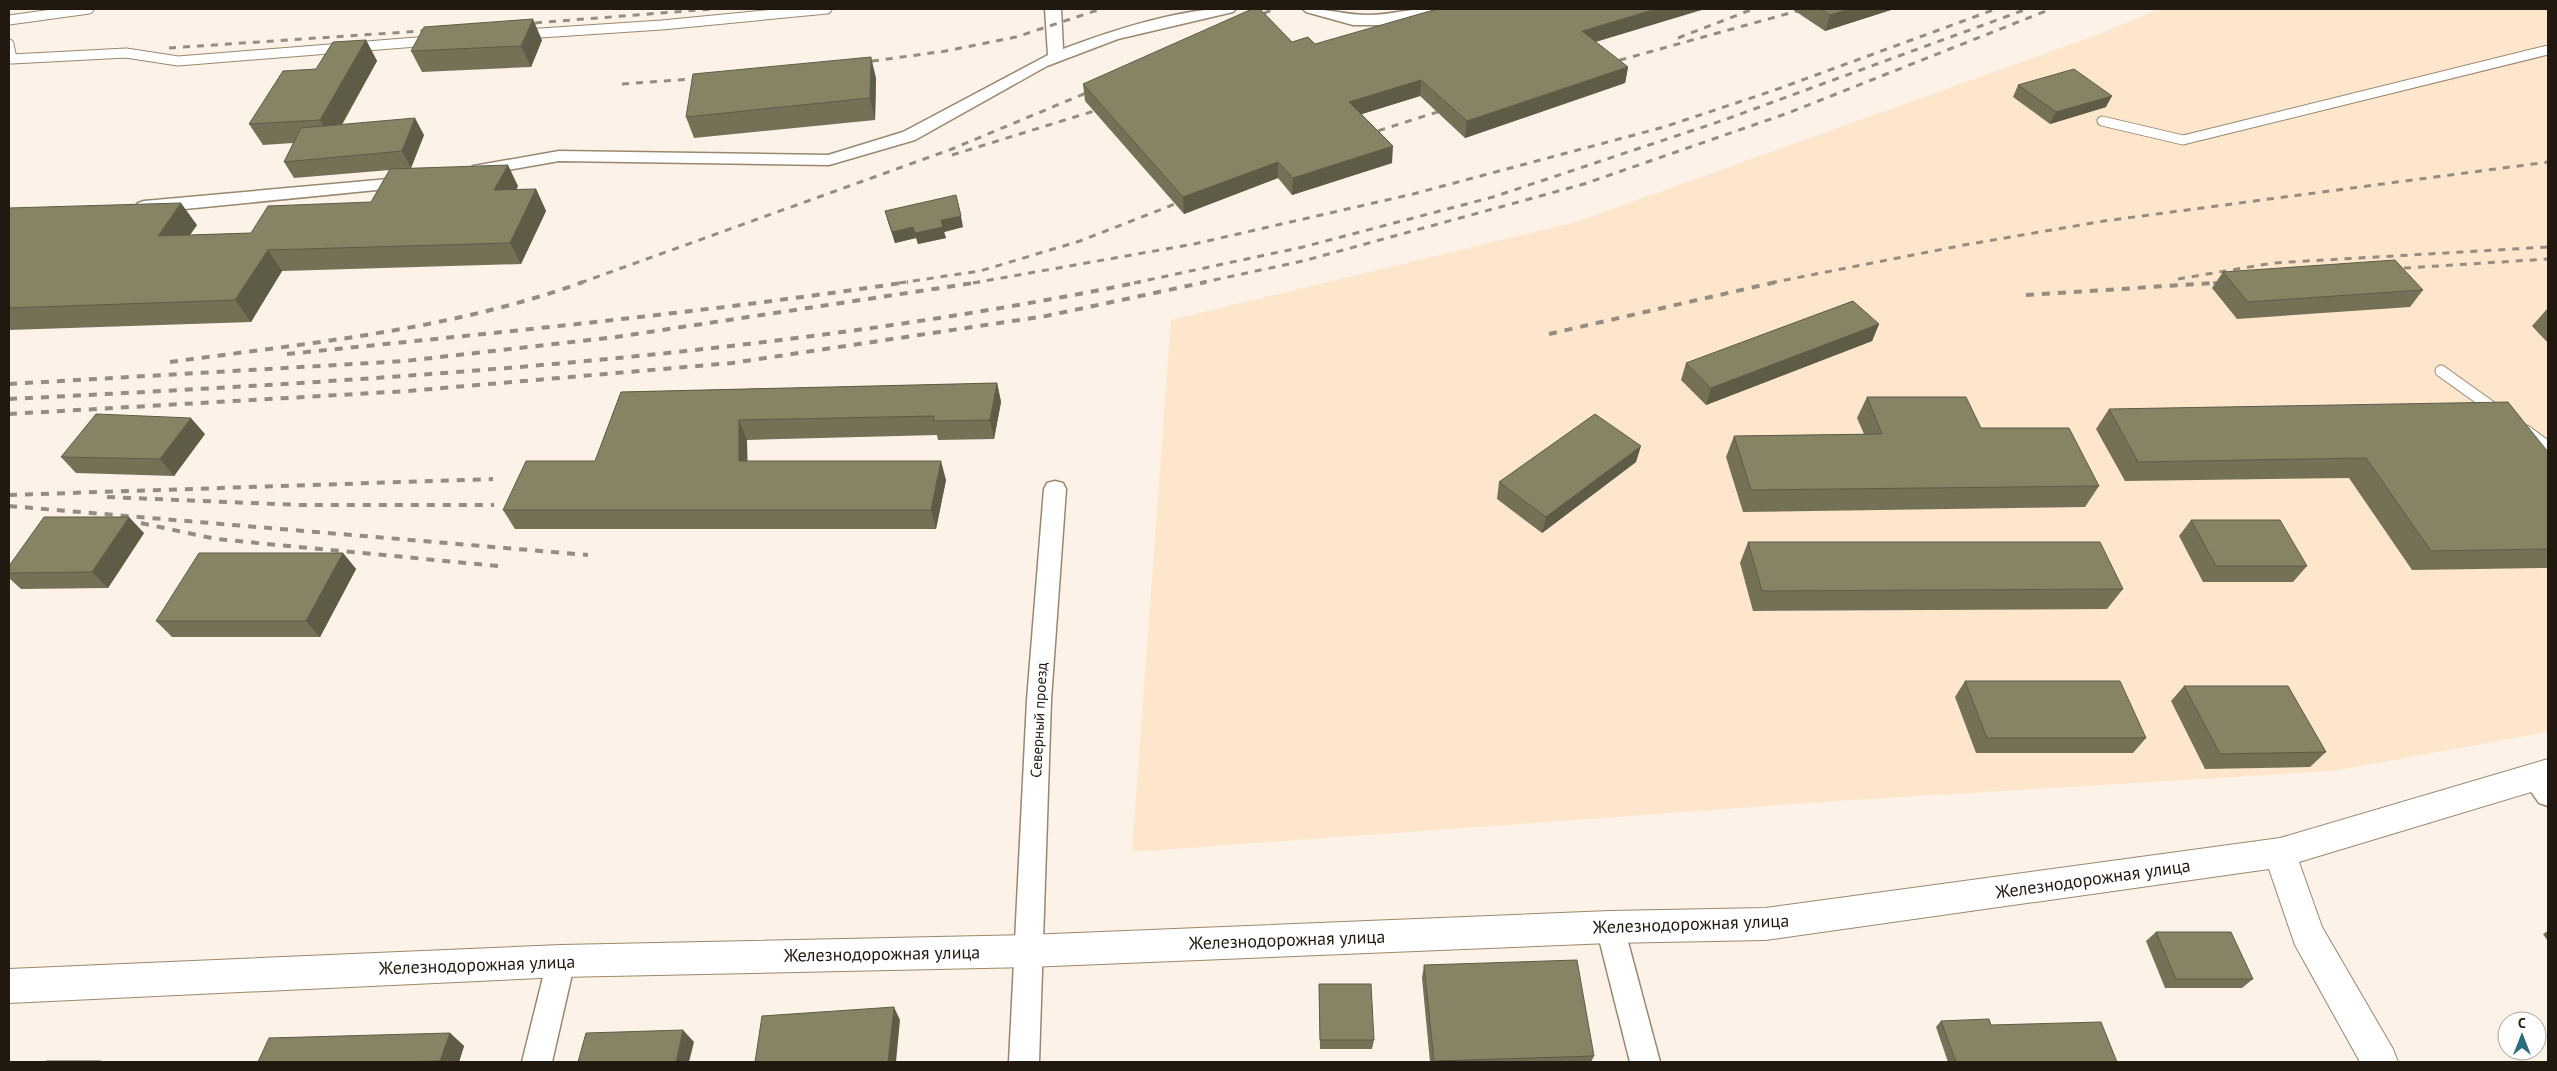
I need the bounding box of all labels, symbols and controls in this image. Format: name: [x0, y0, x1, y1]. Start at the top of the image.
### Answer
street label: Северный проезд: [1026, 662, 1051, 778]
street label: Железнодорожная улица: [1993, 853, 2192, 904]
street label: Железнодорожная улица: [1591, 909, 1790, 938]
street label: Железнодорожная улица: [1187, 925, 1386, 954]
street label: Железнодорожная улица: [783, 940, 980, 967]
street label: Железнодорожная улица: [377, 950, 576, 979]
north arrow: [2497, 1011, 2547, 1061]
text: С: [2518, 1014, 2526, 1032]

